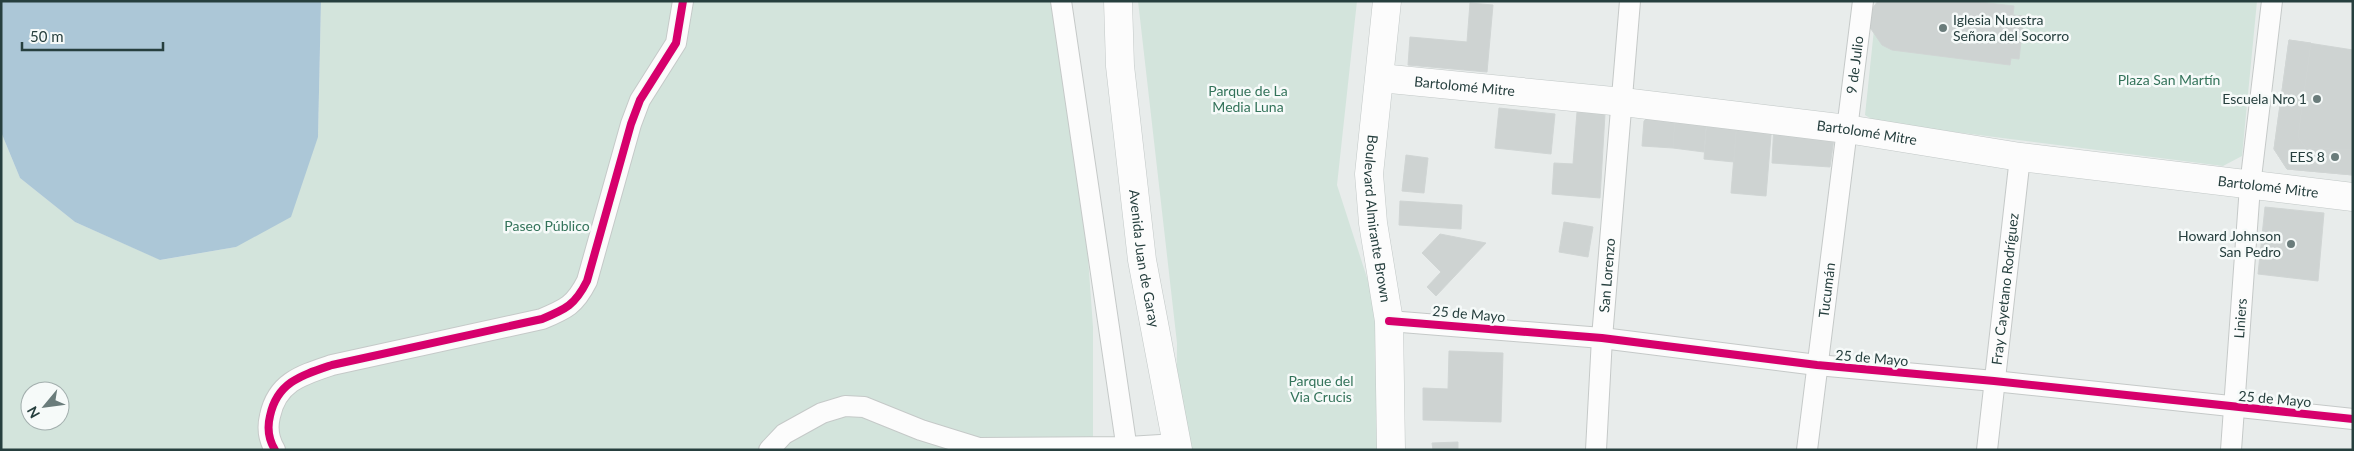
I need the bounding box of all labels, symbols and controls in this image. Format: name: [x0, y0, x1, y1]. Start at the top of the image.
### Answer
place label: Iglesia Nuestra Señora del Socorro: [1953, 11, 2069, 44]
scale bar: [22, 20, 164, 52]
marker: Iglesia Nuestra Señora del Socorro: [1937, 22, 1949, 34]
text: 50 m: [30, 27, 64, 45]
street label: 9 de Julio: [1842, 35, 1867, 95]
park label: Plaza San Martín: [2118, 71, 2220, 88]
street label: Bartolomé Mitre: [1413, 72, 1516, 99]
park label: Parque de La Media Luna: [1208, 82, 1288, 115]
place label: Escuela Nro 1: [2222, 90, 2307, 107]
marker: Escuela Nro 1: [2311, 93, 2323, 105]
street label: Bartolomé Mitre: [1816, 116, 1918, 148]
street label: Boulevard Almirante Brown: [1361, 134, 1395, 304]
place label: EES 8: [2290, 148, 2325, 165]
marker: EES 8: [2329, 151, 2341, 163]
street label: Bartolomé Mitre: [2217, 172, 2320, 201]
street label: Avenida Juan de Garay: [1126, 188, 1164, 330]
street label: Fray Cayetano Rodríguez: [1988, 212, 2022, 366]
park label: Paseo Público: [504, 217, 590, 234]
place label: Howard Johnson San Pedro: [2178, 227, 2281, 260]
street label: San Lorenzo: [1595, 237, 1618, 313]
marker: Howard Johnson San Pedro: [2285, 238, 2297, 250]
street label: Tucumán: [1815, 262, 1838, 319]
street label: Liniers: [2230, 298, 2250, 339]
street label: 25 de Mayo: [1432, 302, 1506, 325]
street label: 25 de Mayo: [1835, 346, 1909, 369]
park label: Parque del Via Crucis: [1288, 372, 1354, 405]
north arrow: [20, 381, 70, 431]
street label: 25 de Mayo: [2238, 387, 2312, 410]
text: N: [23, 404, 43, 421]

